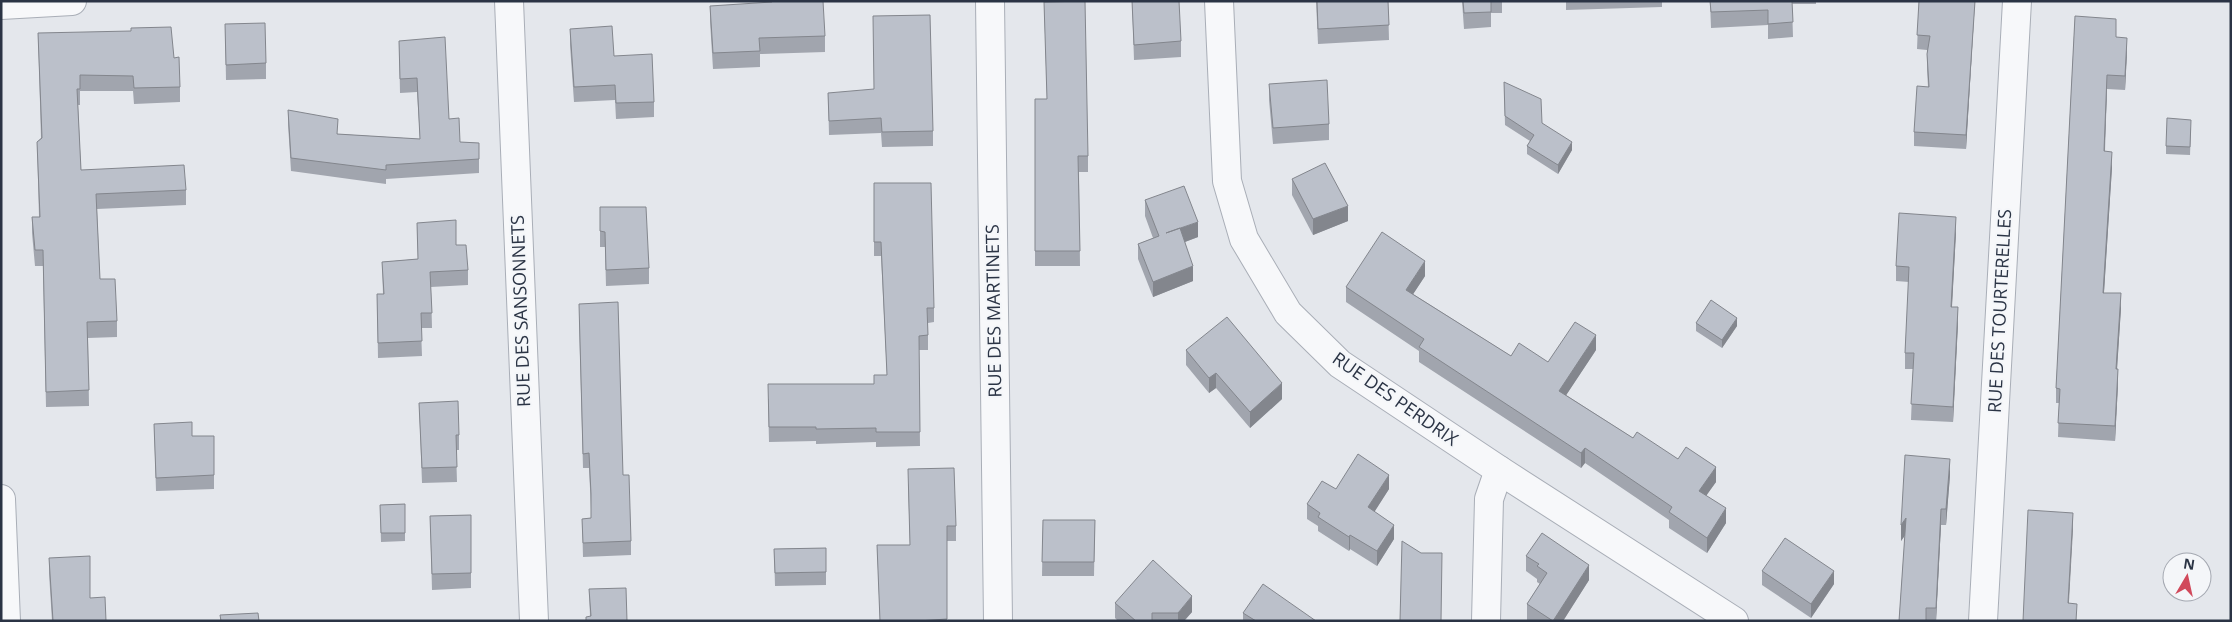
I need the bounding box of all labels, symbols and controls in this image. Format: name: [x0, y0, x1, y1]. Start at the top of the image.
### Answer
street label: RUE DES TOURTERELLES: [1982, 208, 2016, 414]
street label: RUE DES SANSONNETS: [505, 215, 535, 407]
street label: RUE DES MARTINETS: [979, 224, 1007, 398]
street label: RUE DES PERDRIX: [1328, 346, 1464, 451]
north arrow: [2162, 552, 2212, 602]
text: N: [2182, 553, 2196, 574]

